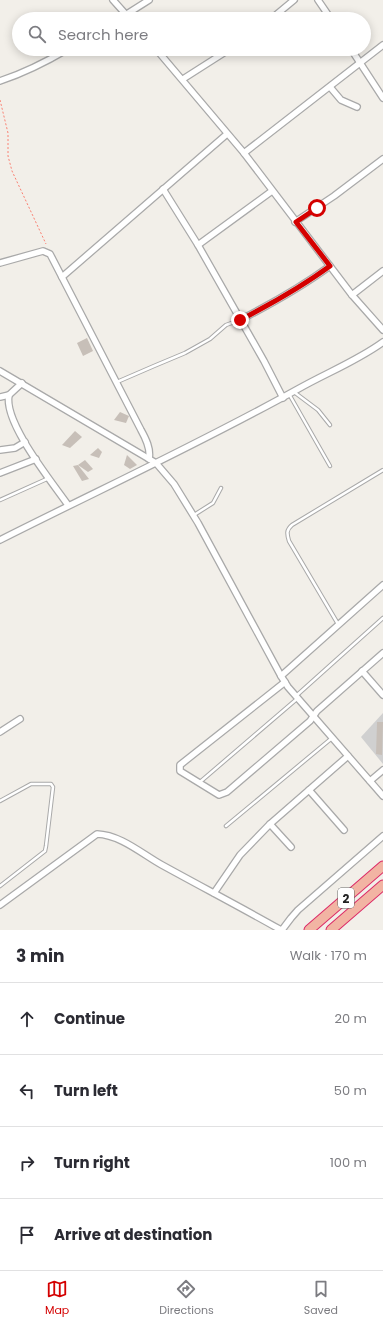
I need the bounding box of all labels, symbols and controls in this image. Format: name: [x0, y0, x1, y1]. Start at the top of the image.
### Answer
search box: [12, 12, 371, 56]
icon: search: [26, 23, 48, 45]
text: Search here: [58, 24, 148, 45]
route start: [308, 199, 326, 217]
route end: [231, 311, 249, 329]
road number: 2: [338, 888, 354, 908]
text: 3 min: [16, 944, 64, 968]
text: Walk · 170 m: [290, 946, 367, 965]
icon: ahead: [16, 1008, 38, 1030]
text: Continue: [54, 1008, 125, 1029]
text: 20 m: [334, 1009, 367, 1028]
icon: left: [16, 1080, 38, 1102]
text: Turn left: [54, 1080, 118, 1101]
text: 50 m: [334, 1081, 367, 1100]
icon: right: [16, 1152, 38, 1174]
text: Turn right: [54, 1152, 130, 1173]
text: 100 m: [330, 1153, 367, 1172]
icon: arrive: [16, 1224, 38, 1246]
text: Arrive at destination: [54, 1224, 212, 1245]
tab: Map: [45, 1278, 69, 1319]
tab: Directions: [159, 1278, 214, 1319]
tab: Saved: [304, 1278, 338, 1319]

